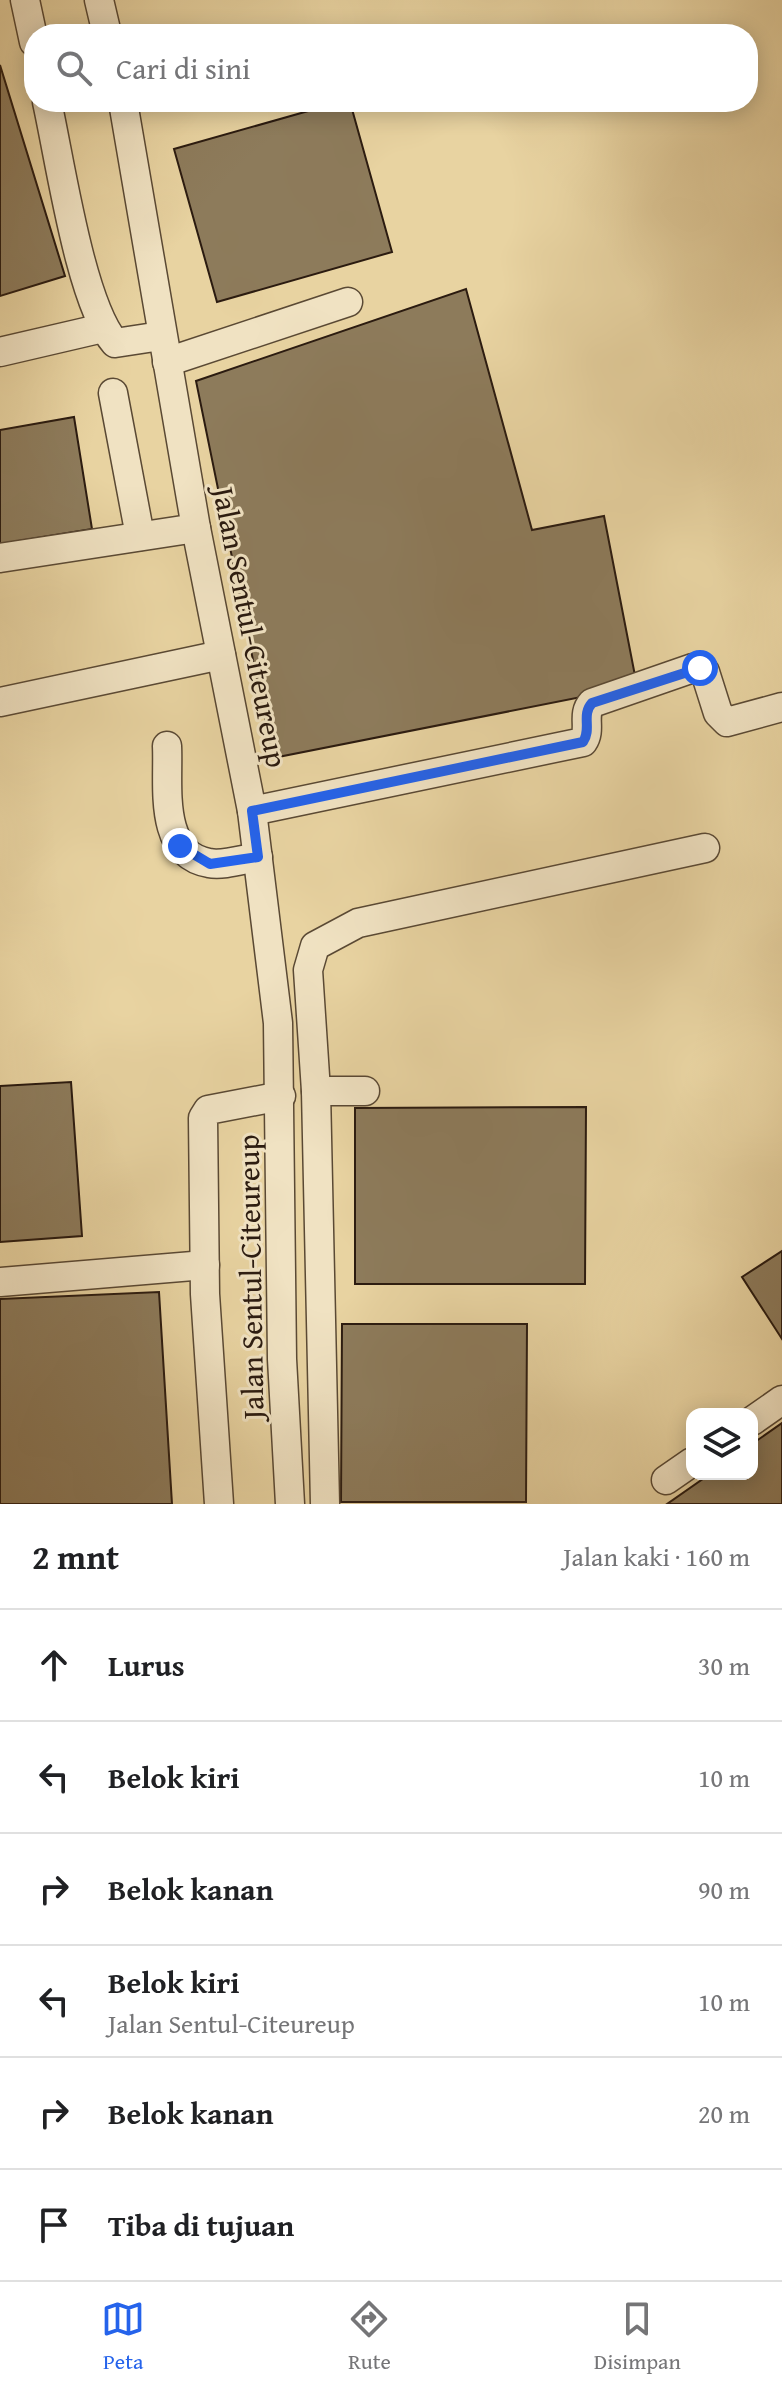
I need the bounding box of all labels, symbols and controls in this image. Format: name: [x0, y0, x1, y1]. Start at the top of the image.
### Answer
search box: [24, 24, 758, 112]
icon: search: [52, 46, 96, 90]
text: Cari di sini: [116, 46, 251, 90]
street label: Jalan Sentul-Citeureup: [201, 479, 300, 771]
route start: [682, 650, 718, 686]
route end: [162, 828, 198, 864]
street label: Jalan Sentul-Citeureup: [226, 1134, 275, 1424]
map controls: [686, 1408, 758, 1480]
button: layers: [686, 1408, 758, 1480]
text: 2 mnt: [32, 1532, 119, 1581]
text: Jalan kaki · 160 m: [563, 1537, 750, 1576]
icon: ahead: [32, 1643, 76, 1687]
text: Lurus: [108, 1643, 185, 1687]
text: 30 m: [698, 1646, 750, 1685]
icon: left: [32, 1755, 76, 1799]
text: Belok kiri: [108, 1755, 240, 1799]
text: 10 m: [698, 1758, 750, 1797]
icon: right: [32, 1867, 76, 1911]
text: Belok kanan: [108, 1867, 273, 1911]
text: 90 m: [698, 1870, 750, 1909]
text: Belok kiri: [108, 1960, 240, 2004]
icon: left: [32, 1979, 76, 2023]
text: 10 m: [698, 1982, 750, 2021]
text: Jalan Sentul-Citeureup: [108, 2004, 355, 2043]
icon: right: [32, 2091, 76, 2135]
text: Belok kanan: [108, 2091, 273, 2135]
text: 20 m: [698, 2094, 750, 2133]
icon: arrive: [32, 2203, 76, 2247]
text: Tiba di tujuan: [108, 2203, 294, 2247]
tab: Peta: [101, 2297, 145, 2377]
tab: Rute: [347, 2297, 391, 2377]
tab: Disimpan: [594, 2297, 681, 2377]

